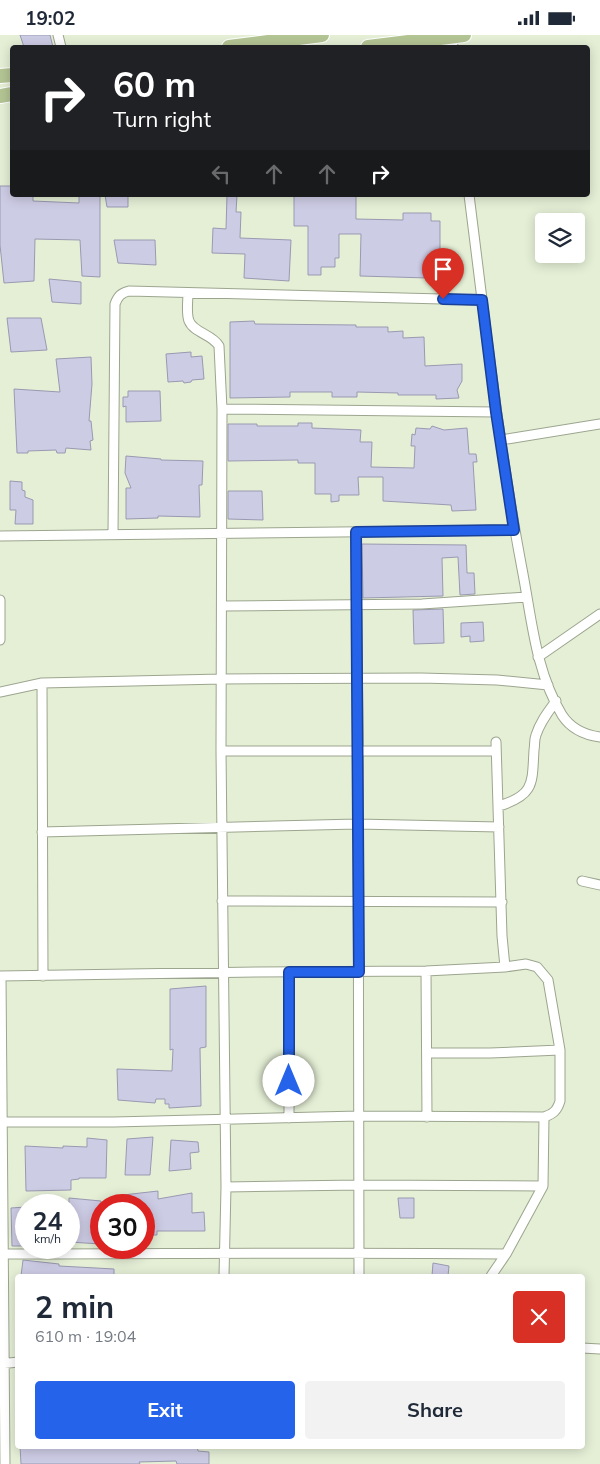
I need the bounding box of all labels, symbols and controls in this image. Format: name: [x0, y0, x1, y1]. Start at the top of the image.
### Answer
text: 19:02: [25, 6, 75, 30]
text: 60 m: [113, 62, 196, 106]
icon: right: [30, 65, 95, 130]
text: Turn right: [113, 105, 211, 133]
icon: left: [207, 160, 235, 188]
icon: ahead: [260, 160, 288, 188]
icon: ahead: [313, 160, 341, 188]
icon: right: [366, 160, 394, 188]
map controls: [535, 213, 585, 263]
button: layers: [535, 213, 585, 263]
pin: [422, 248, 464, 299]
icon: arrive: [429, 255, 457, 283]
position arrow: [262, 1054, 314, 1106]
speed limit sign: 30: [90, 1194, 155, 1259]
text: 24: [32, 1205, 63, 1236]
text: km/h: [34, 1231, 61, 1246]
text: 2 min: [35, 1288, 114, 1326]
button: close: [513, 1291, 565, 1343]
text: 610 m · 19:04: [35, 1326, 136, 1346]
button: Exit: [35, 1381, 295, 1439]
button: Share: [305, 1381, 565, 1439]

